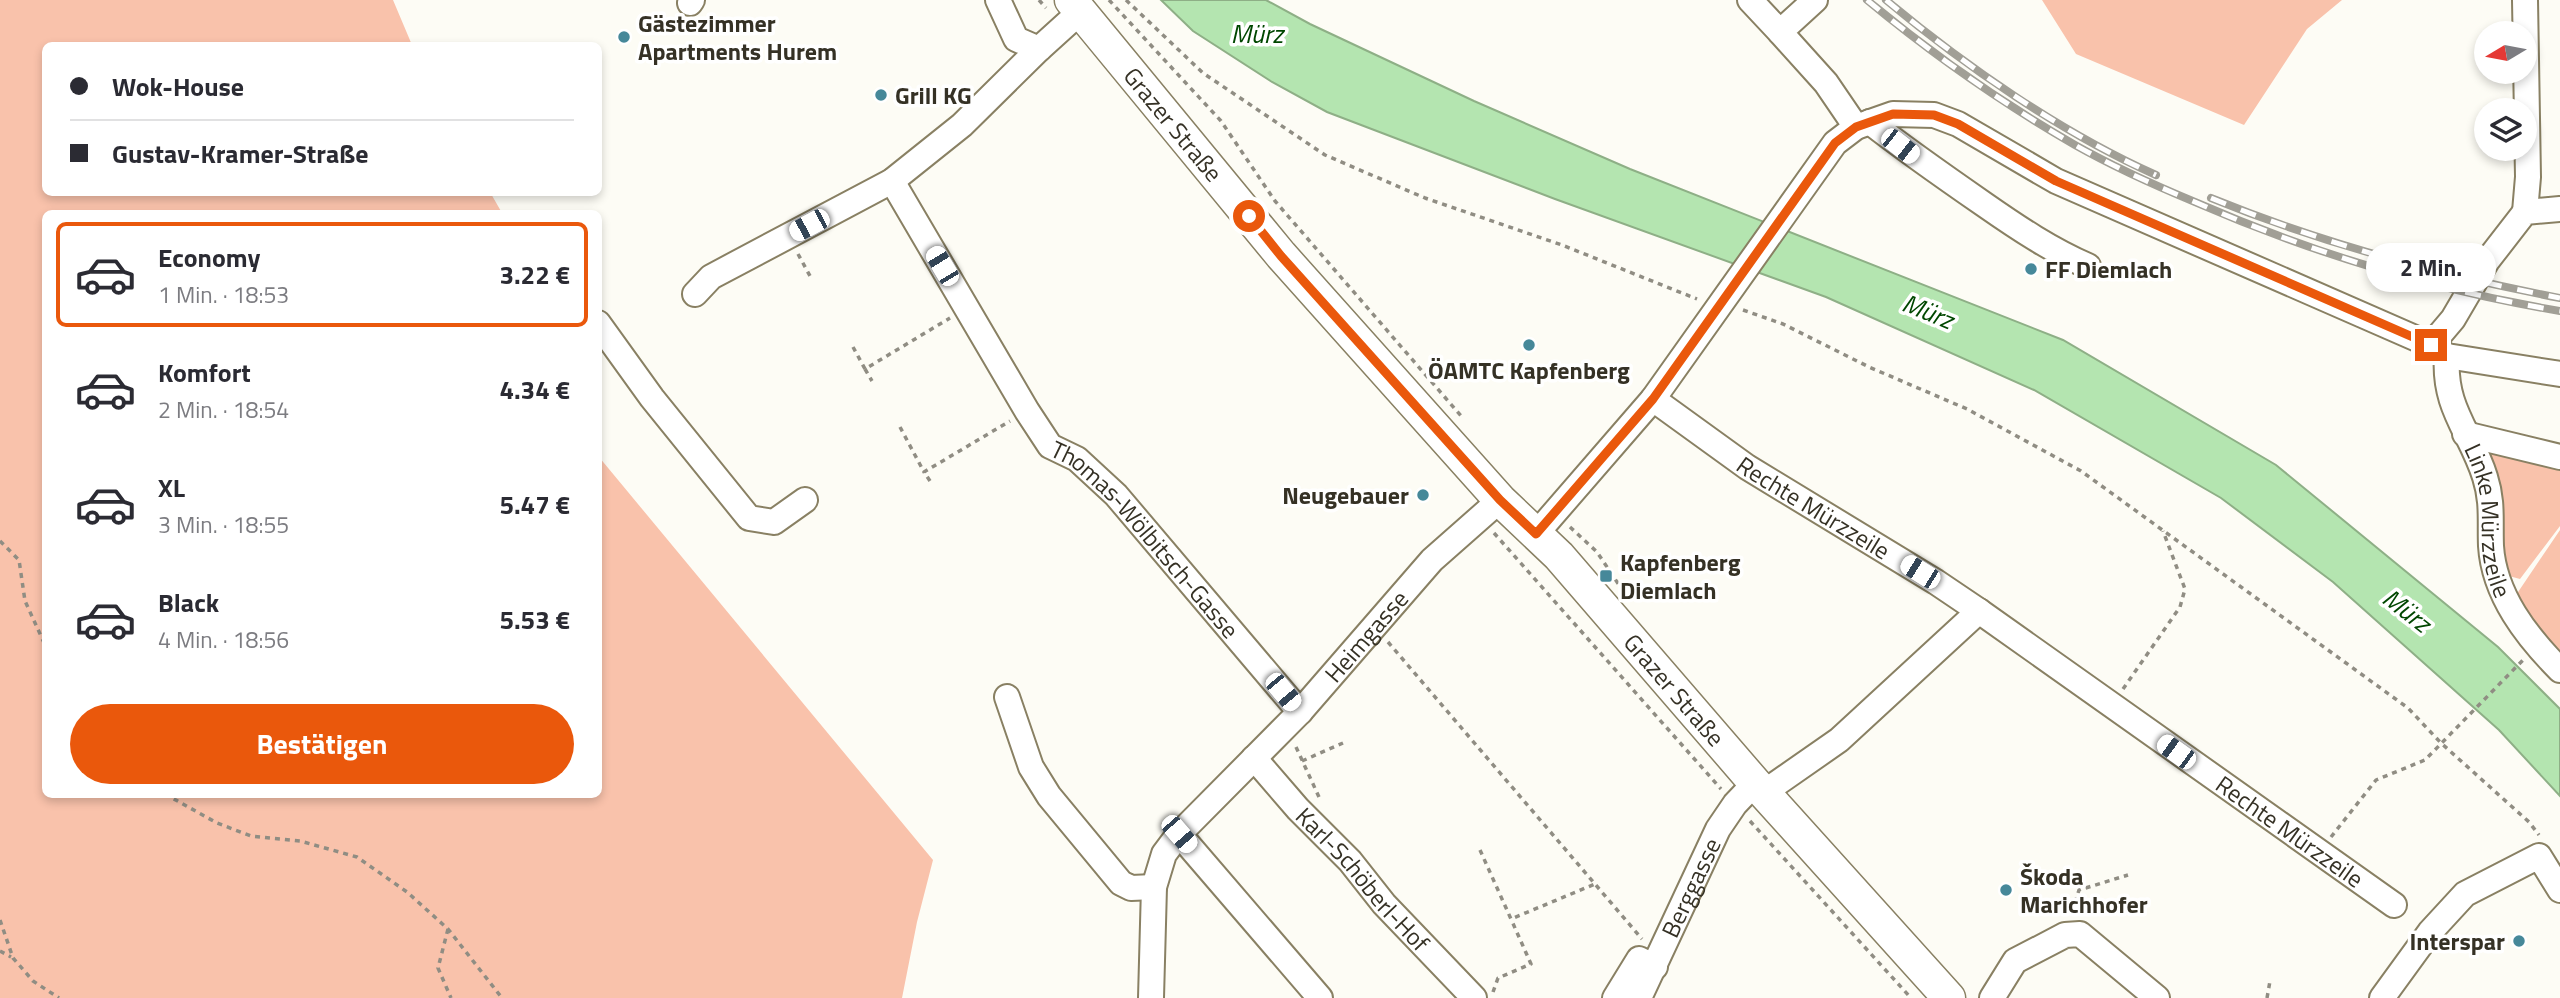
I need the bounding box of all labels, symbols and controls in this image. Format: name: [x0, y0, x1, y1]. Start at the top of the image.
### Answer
place label: Gästezimmer Apartments Hurem: [638, 5, 837, 69]
water label: Mürz: [1231, 14, 1285, 53]
north arrow: [2474, 21, 2538, 84]
map controls: [2474, 21, 2537, 161]
marker: Gästezimmer Apartments Hurem: [616, 29, 632, 45]
street label: Grazer Straße: [1115, 59, 1231, 189]
text: Wok-House: [112, 67, 244, 106]
place label: Grill KG: [895, 77, 972, 113]
marker: Grill KG: [873, 87, 889, 103]
button: layers: [2474, 98, 2537, 161]
car: [1877, 125, 1924, 167]
text: Gustav-Kramer-Straße: [112, 134, 368, 173]
route start: [1233, 200, 1265, 232]
car: [786, 206, 833, 244]
text: Economy: [158, 238, 260, 277]
icon: car: [74, 243, 137, 306]
car: [923, 243, 962, 289]
callout: 2 Min.: [2366, 244, 2496, 292]
text: 2 Min.: [2400, 250, 2462, 285]
place label: FF Diemlach: [2045, 251, 2172, 287]
text: 3.22 €: [499, 255, 570, 294]
marker: FF Diemlach: [2023, 261, 2039, 277]
text: 1 Min. · 18:53: [158, 277, 289, 312]
water label: Mürz: [1896, 283, 1962, 340]
route end: [2415, 329, 2447, 361]
marker: ÖAMTC Kapfenberg: [1521, 337, 1537, 353]
place label: ÖAMTC Kapfenberg: [1428, 352, 1630, 388]
text: Komfort: [158, 353, 251, 392]
icon: car: [74, 358, 137, 421]
text: 4.34 €: [499, 370, 570, 409]
text: 2 Min. · 18:54: [158, 392, 289, 427]
street label: Thomas-Wölbitsch-Gasse: [1045, 431, 1248, 646]
street label: Linke Mürzzeile: [2456, 437, 2521, 603]
street label: Rechte Mürzzeile: [1729, 447, 1897, 568]
text: XL: [158, 468, 185, 507]
icon: car: [74, 473, 137, 536]
place label: Neugebauer: [1282, 477, 1409, 513]
text: 5.47 €: [499, 485, 570, 524]
marker: Neugebauer: [1415, 487, 1431, 503]
text: 3 Min. · 18:55: [158, 507, 289, 542]
place label: Kapfenberg Diemlach: [1620, 544, 1741, 608]
car: [1897, 552, 1944, 592]
marker: Kapfenberg Diemlach: [1598, 568, 1614, 584]
water label: Mürz: [2374, 579, 2441, 643]
street label: Heimgasse: [1316, 582, 1416, 690]
text: Black: [158, 583, 219, 622]
icon: car: [74, 588, 137, 651]
text: 5.53 €: [499, 600, 570, 639]
text: 4 Min. · 18:56: [158, 622, 289, 657]
street label: Grazer Straße: [1615, 625, 1734, 754]
car: [1262, 669, 1305, 715]
button: Bestätigen: [70, 704, 574, 784]
car: [2153, 731, 2200, 773]
street label: Rechte Mürzzeile: [2208, 766, 2371, 896]
street label: Karl-Schöberl-Hof: [1288, 799, 1438, 959]
car: [1158, 811, 1201, 857]
street label: Berggasse: [1652, 832, 1729, 943]
place label: Škoda Marichhofer: [2020, 858, 2148, 922]
marker: Škoda Marichhofer: [1998, 882, 2014, 898]
place label: Interspar: [2409, 923, 2505, 959]
marker: Interspar: [2511, 933, 2527, 949]

